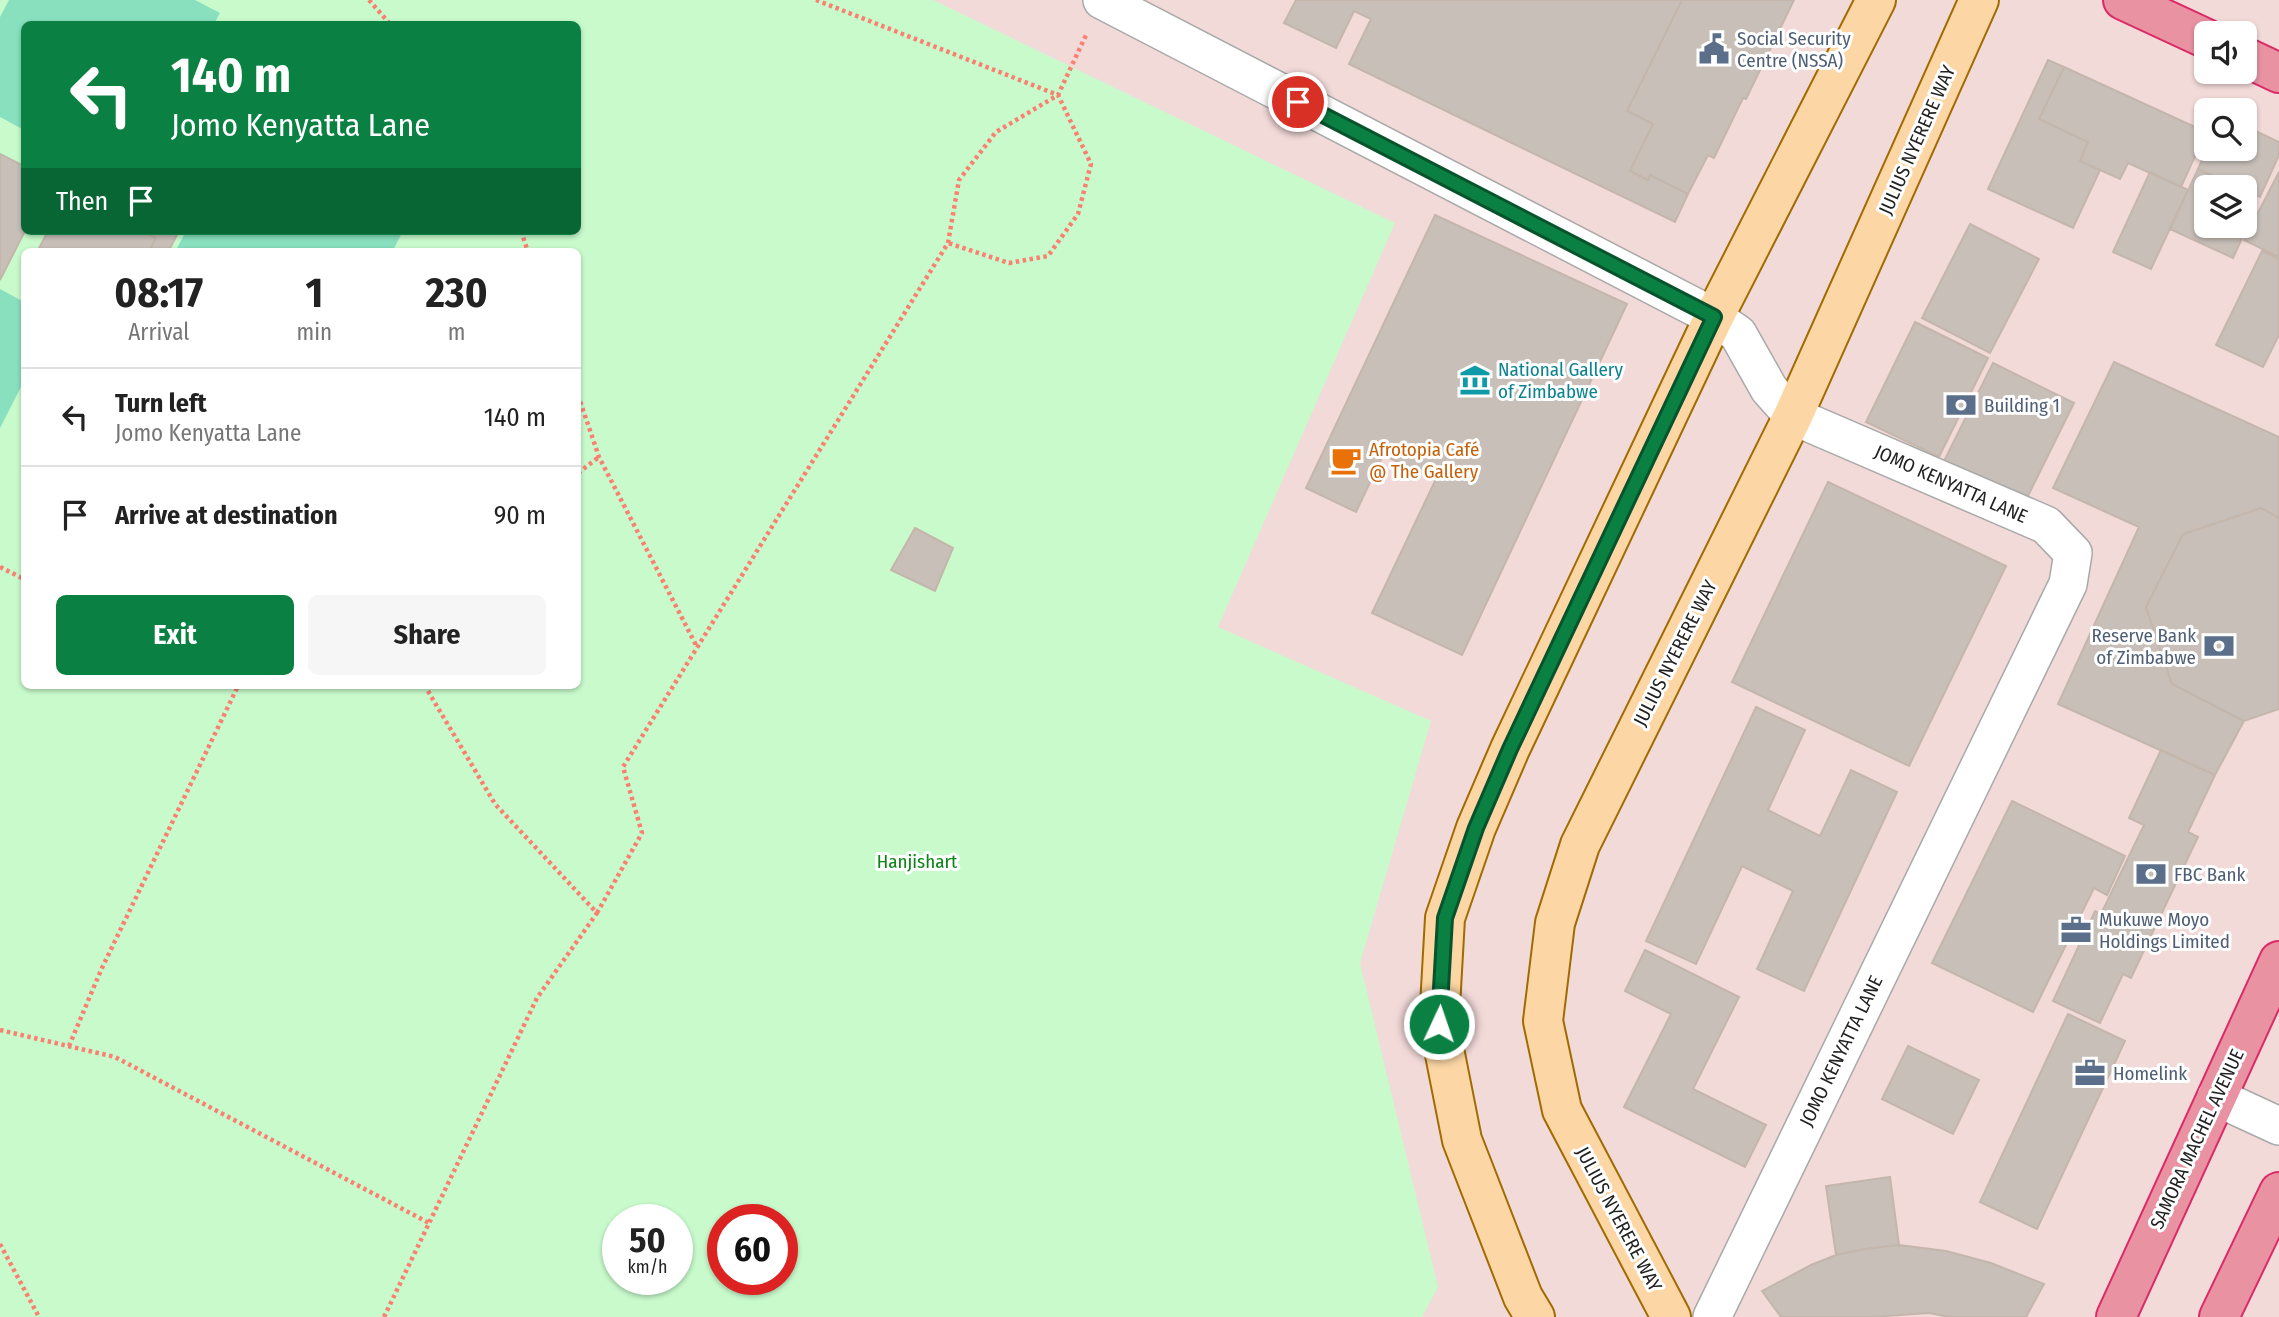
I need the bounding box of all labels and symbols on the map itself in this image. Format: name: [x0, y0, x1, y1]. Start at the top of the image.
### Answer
place label: Social Security Centre (NSSA): [1737, 27, 1851, 72]
public building icon: Social Security Centre (NSSA): [1697, 32, 1731, 66]
street label: JULIUS NYERERE WAY: [1874, 62, 1960, 218]
pin: [1268, 72, 1328, 132]
place label: National Gallery of Zimbabwe: [1498, 358, 1623, 403]
museum icon: National Gallery of Zimbabwe: [1458, 363, 1492, 397]
bank icon: Building 1: [1944, 388, 1978, 422]
place label: Building 1: [1984, 394, 2060, 417]
place label: Afrotopia Café @ The Gallery: [1369, 438, 1479, 483]
street label: JOMO KENYATTA LANE: [1871, 440, 2031, 528]
cafe icon: Afrotopia Café @ The Gallery: [1329, 443, 1363, 477]
street label: JULIUS NYERERE WAY: [1628, 576, 1722, 730]
place label: Reserve Bank of Zimbabwe: [2092, 624, 2196, 669]
bank icon: Reserve Bank of Zimbabwe: [2202, 629, 2236, 663]
park label: Hanjishart: [877, 850, 958, 873]
bank icon: FBC Bank: [2134, 857, 2168, 891]
place label: FBC Bank: [2174, 863, 2246, 886]
place label: Mukuwe Moyo Holdings Limited: [2099, 908, 2230, 953]
office icon: Mukuwe Moyo Holdings Limited: [2059, 913, 2093, 947]
street label: JOMO KENYATTA LANE: [1795, 972, 1887, 1130]
position arrow: [1402, 987, 1476, 1061]
street label: SAMORA MACHEL AVENUE: [2145, 1045, 2249, 1232]
office icon: Homelink: [2073, 1056, 2107, 1090]
place label: Homelink: [2113, 1062, 2187, 1085]
street label: JULIUS NYERERE WAY: [1571, 1143, 1667, 1296]
speed limit sign: 60: [707, 1204, 798, 1295]

